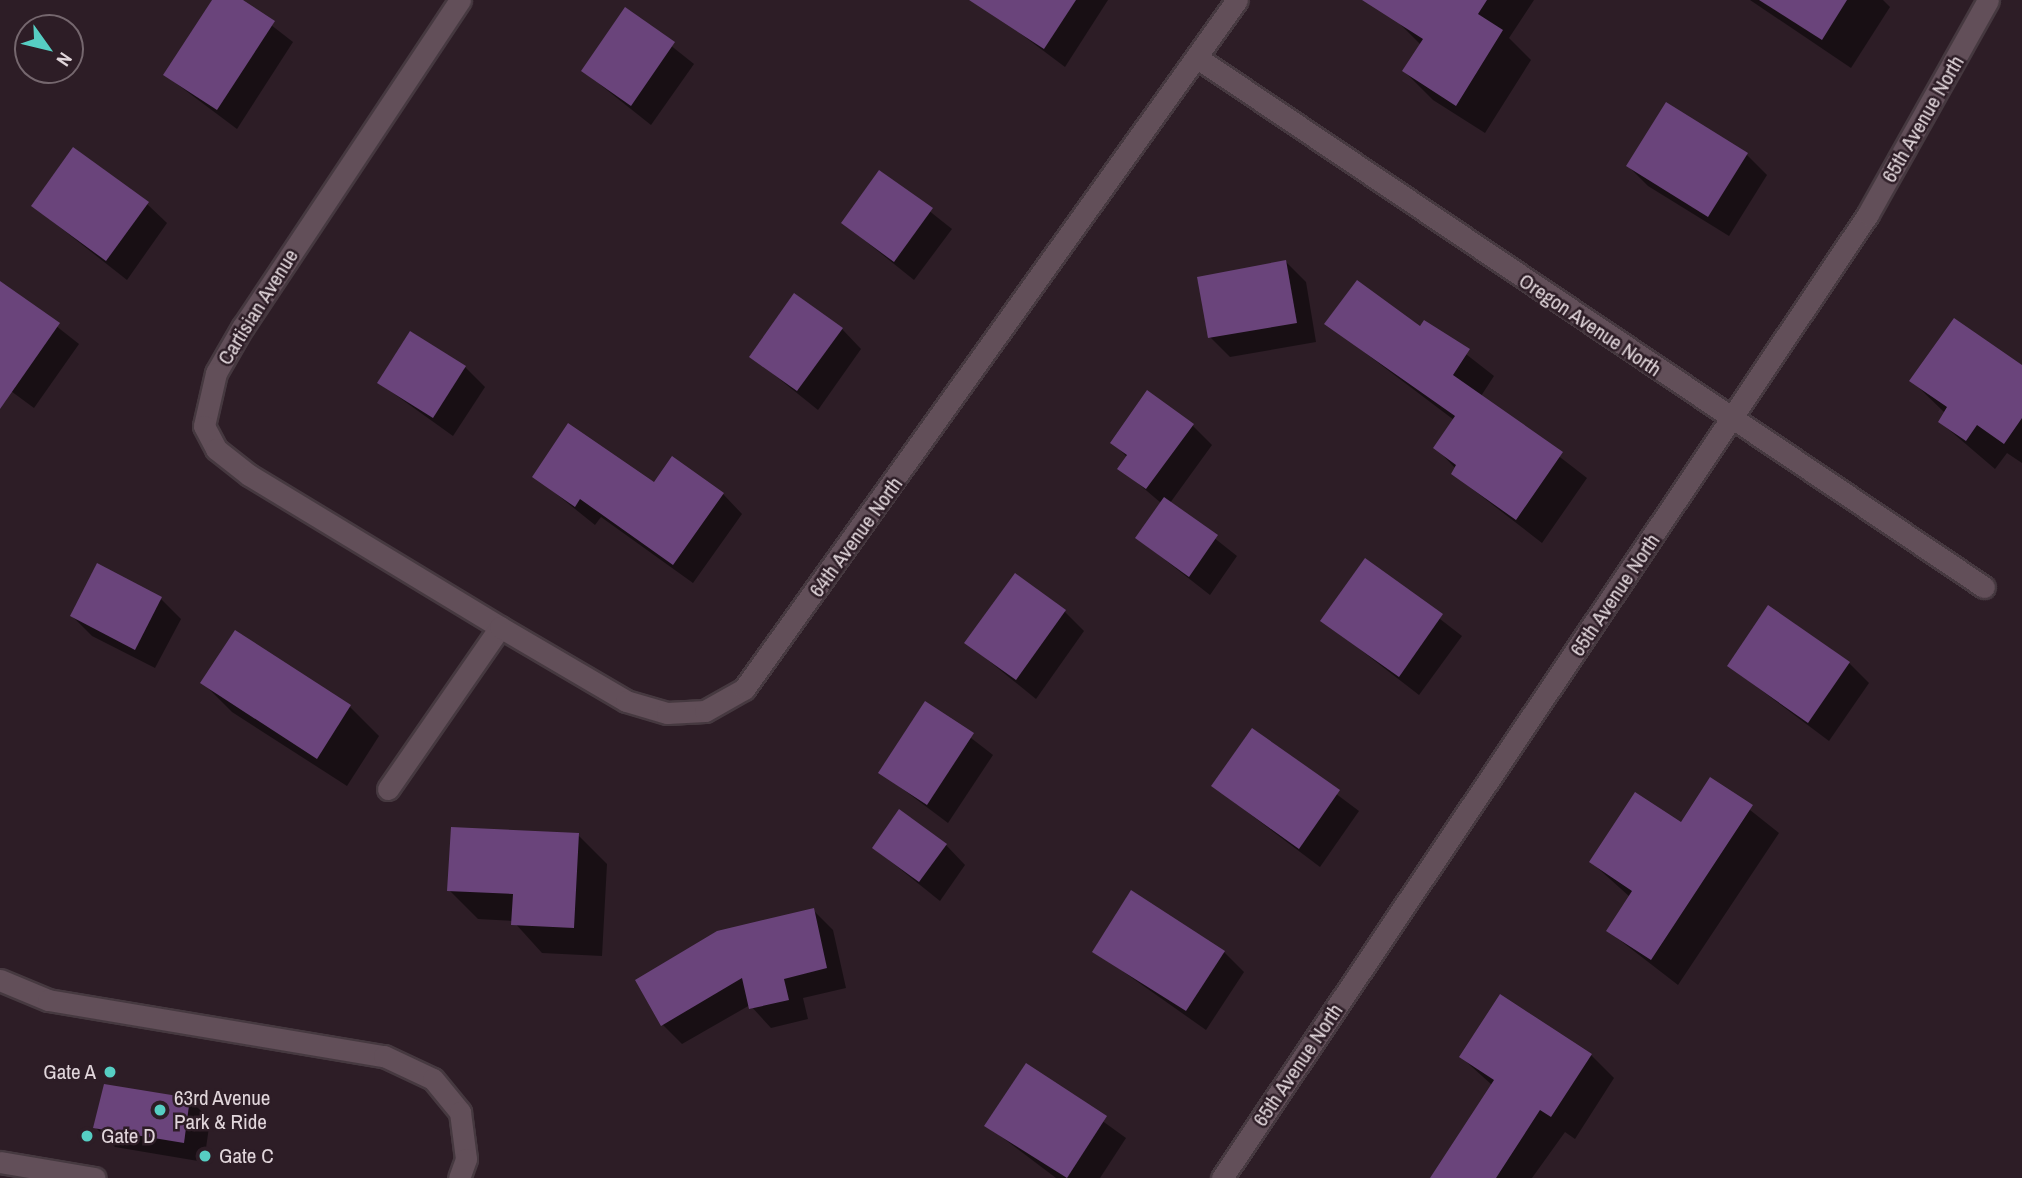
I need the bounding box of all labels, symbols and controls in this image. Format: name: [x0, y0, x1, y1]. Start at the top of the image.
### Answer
north arrow: [14, 14, 84, 84]
text: N: [51, 48, 79, 72]
street label: 65th Avenue North: [1876, 51, 1970, 187]
street label: Cartisian Avenue: [212, 244, 304, 370]
street label: Oregon Avenue North: [1514, 268, 1666, 382]
street label: 64th Avenue North: [804, 472, 908, 602]
street label: 65th Avenue North: [1564, 529, 1666, 661]
street label: 65th Avenue North: [1247, 999, 1349, 1131]
place label: Gate A: [42, 1059, 96, 1085]
marker: Gate A: [102, 1064, 118, 1080]
place label: 63rd Avenue Park & Ride: [174, 1085, 271, 1135]
marker: 63rd Avenue Park & Ride: [152, 1102, 168, 1118]
place label: Gate D: [101, 1123, 156, 1149]
marker: Gate D: [79, 1128, 95, 1144]
place label: Gate C: [219, 1143, 274, 1169]
marker: Gate C: [197, 1148, 213, 1164]

